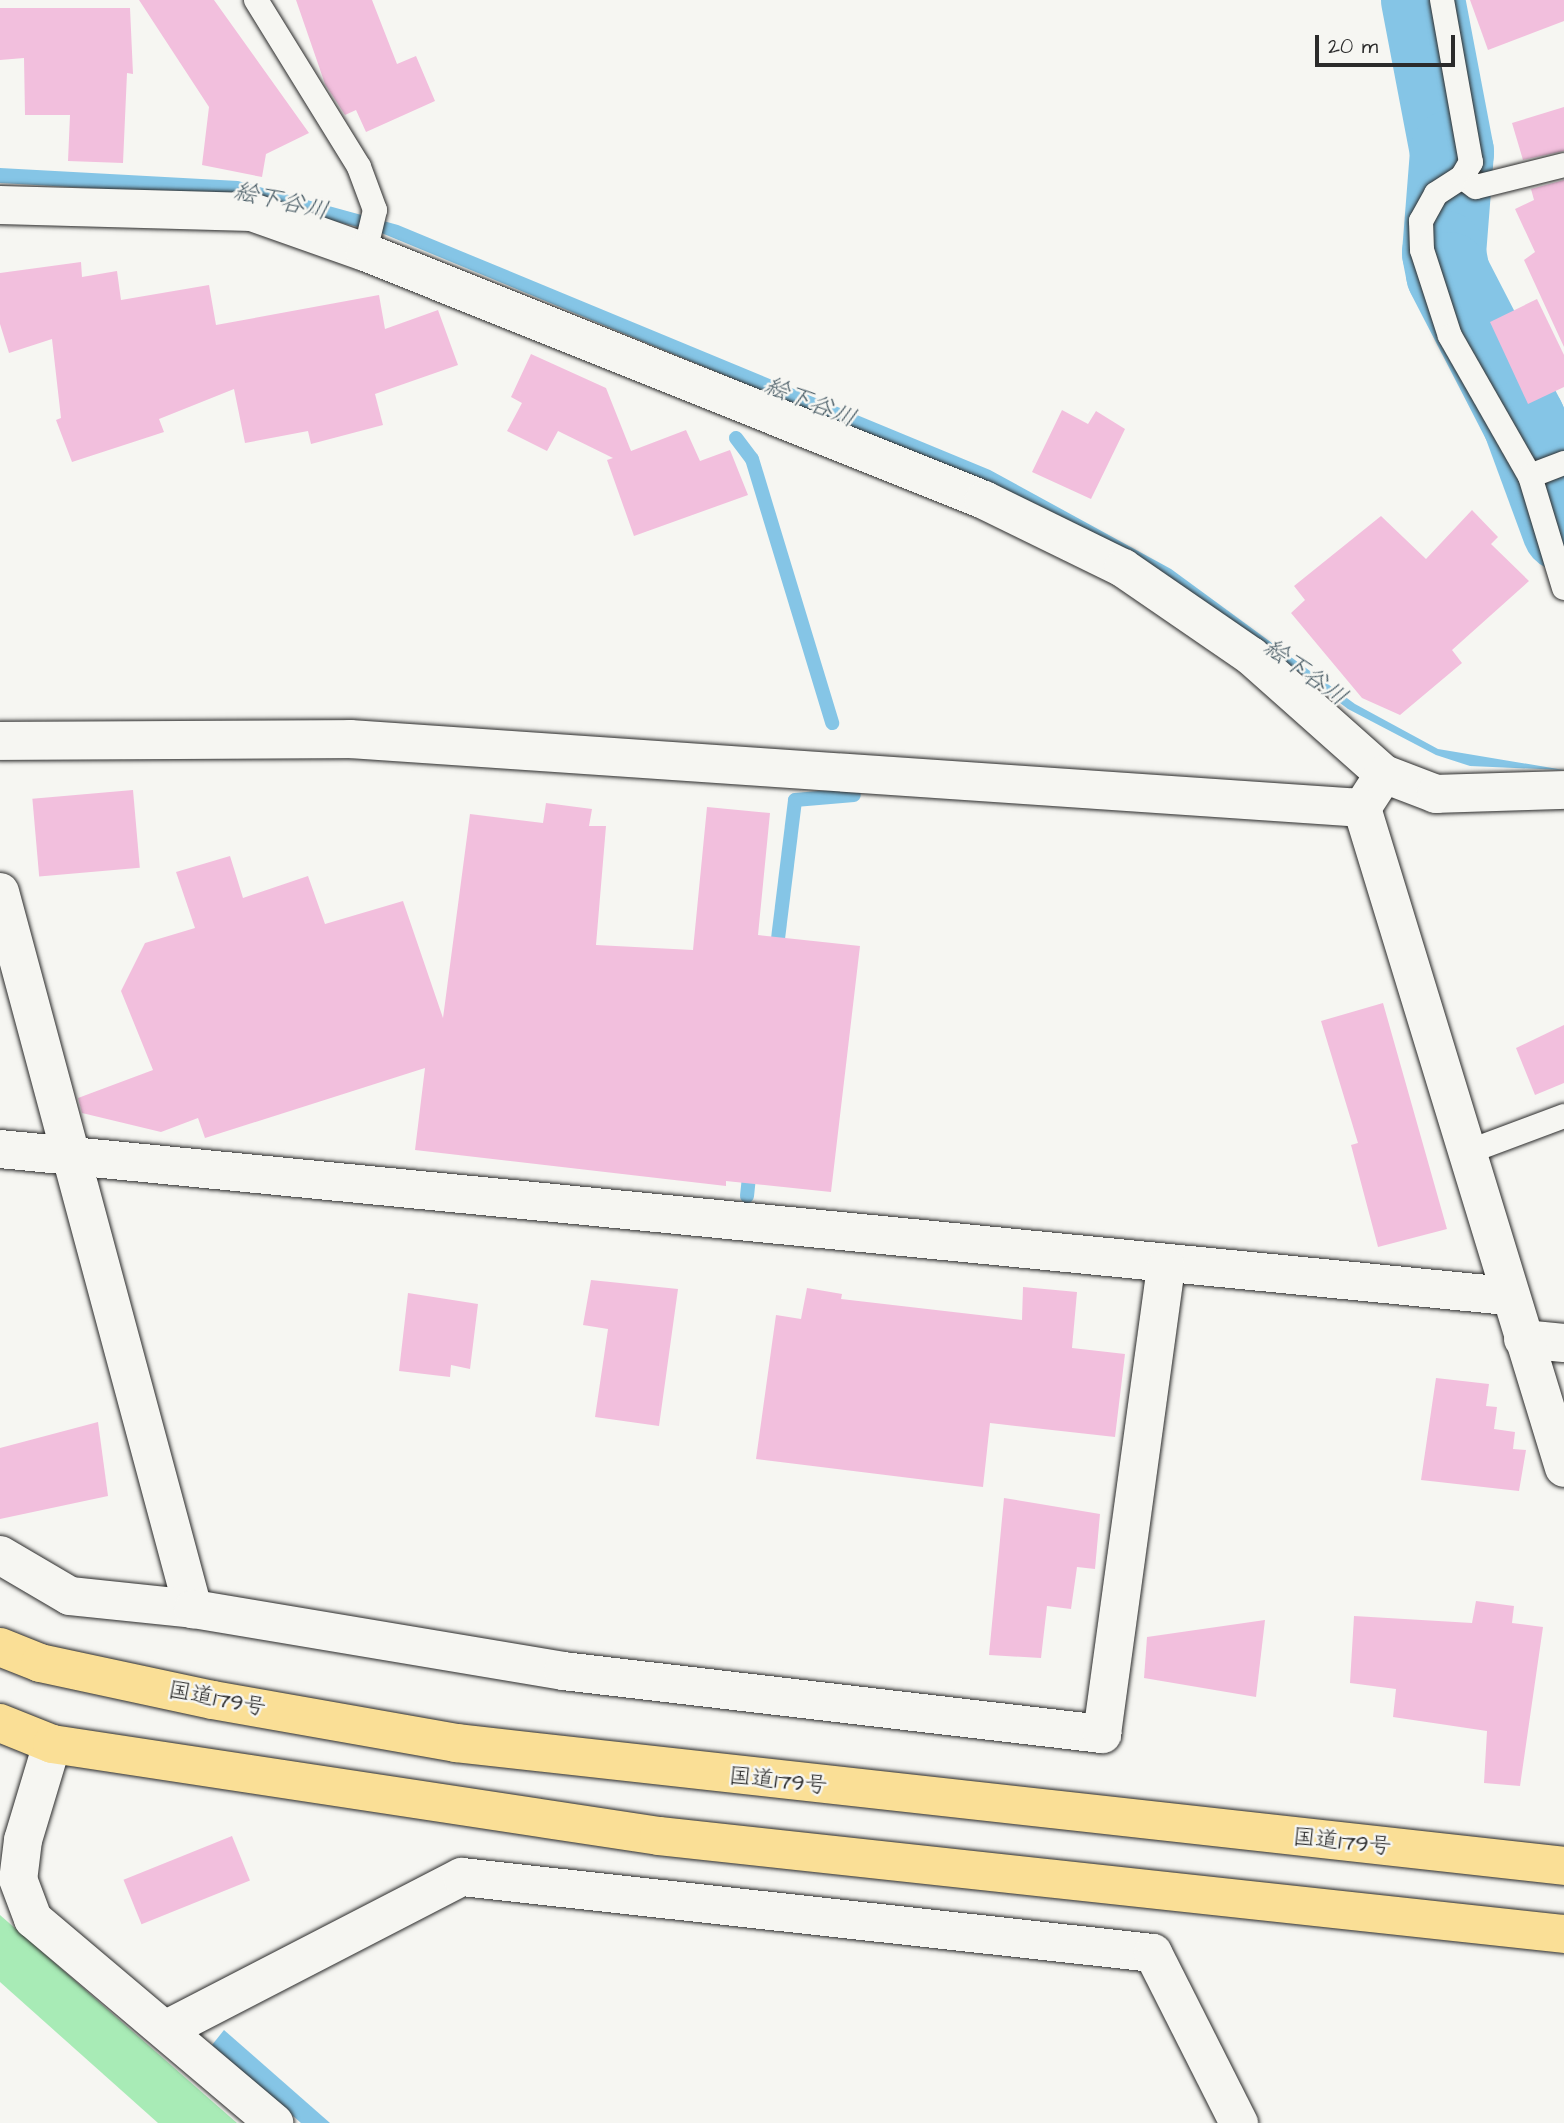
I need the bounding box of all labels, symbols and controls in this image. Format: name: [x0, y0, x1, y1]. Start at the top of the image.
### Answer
scale bar: [1319, 21, 1459, 65]
text: 20 m: [1328, 32, 1378, 61]
water label: 絵下谷川: [231, 177, 331, 227]
water label: 絵下谷川: [760, 372, 860, 434]
water label: 絵下谷川: [1258, 633, 1352, 713]
street label: 国道179号: [166, 1676, 268, 1722]
street label: 国道179号: [727, 1762, 829, 1800]
street label: 国道179号: [1291, 1823, 1393, 1861]

